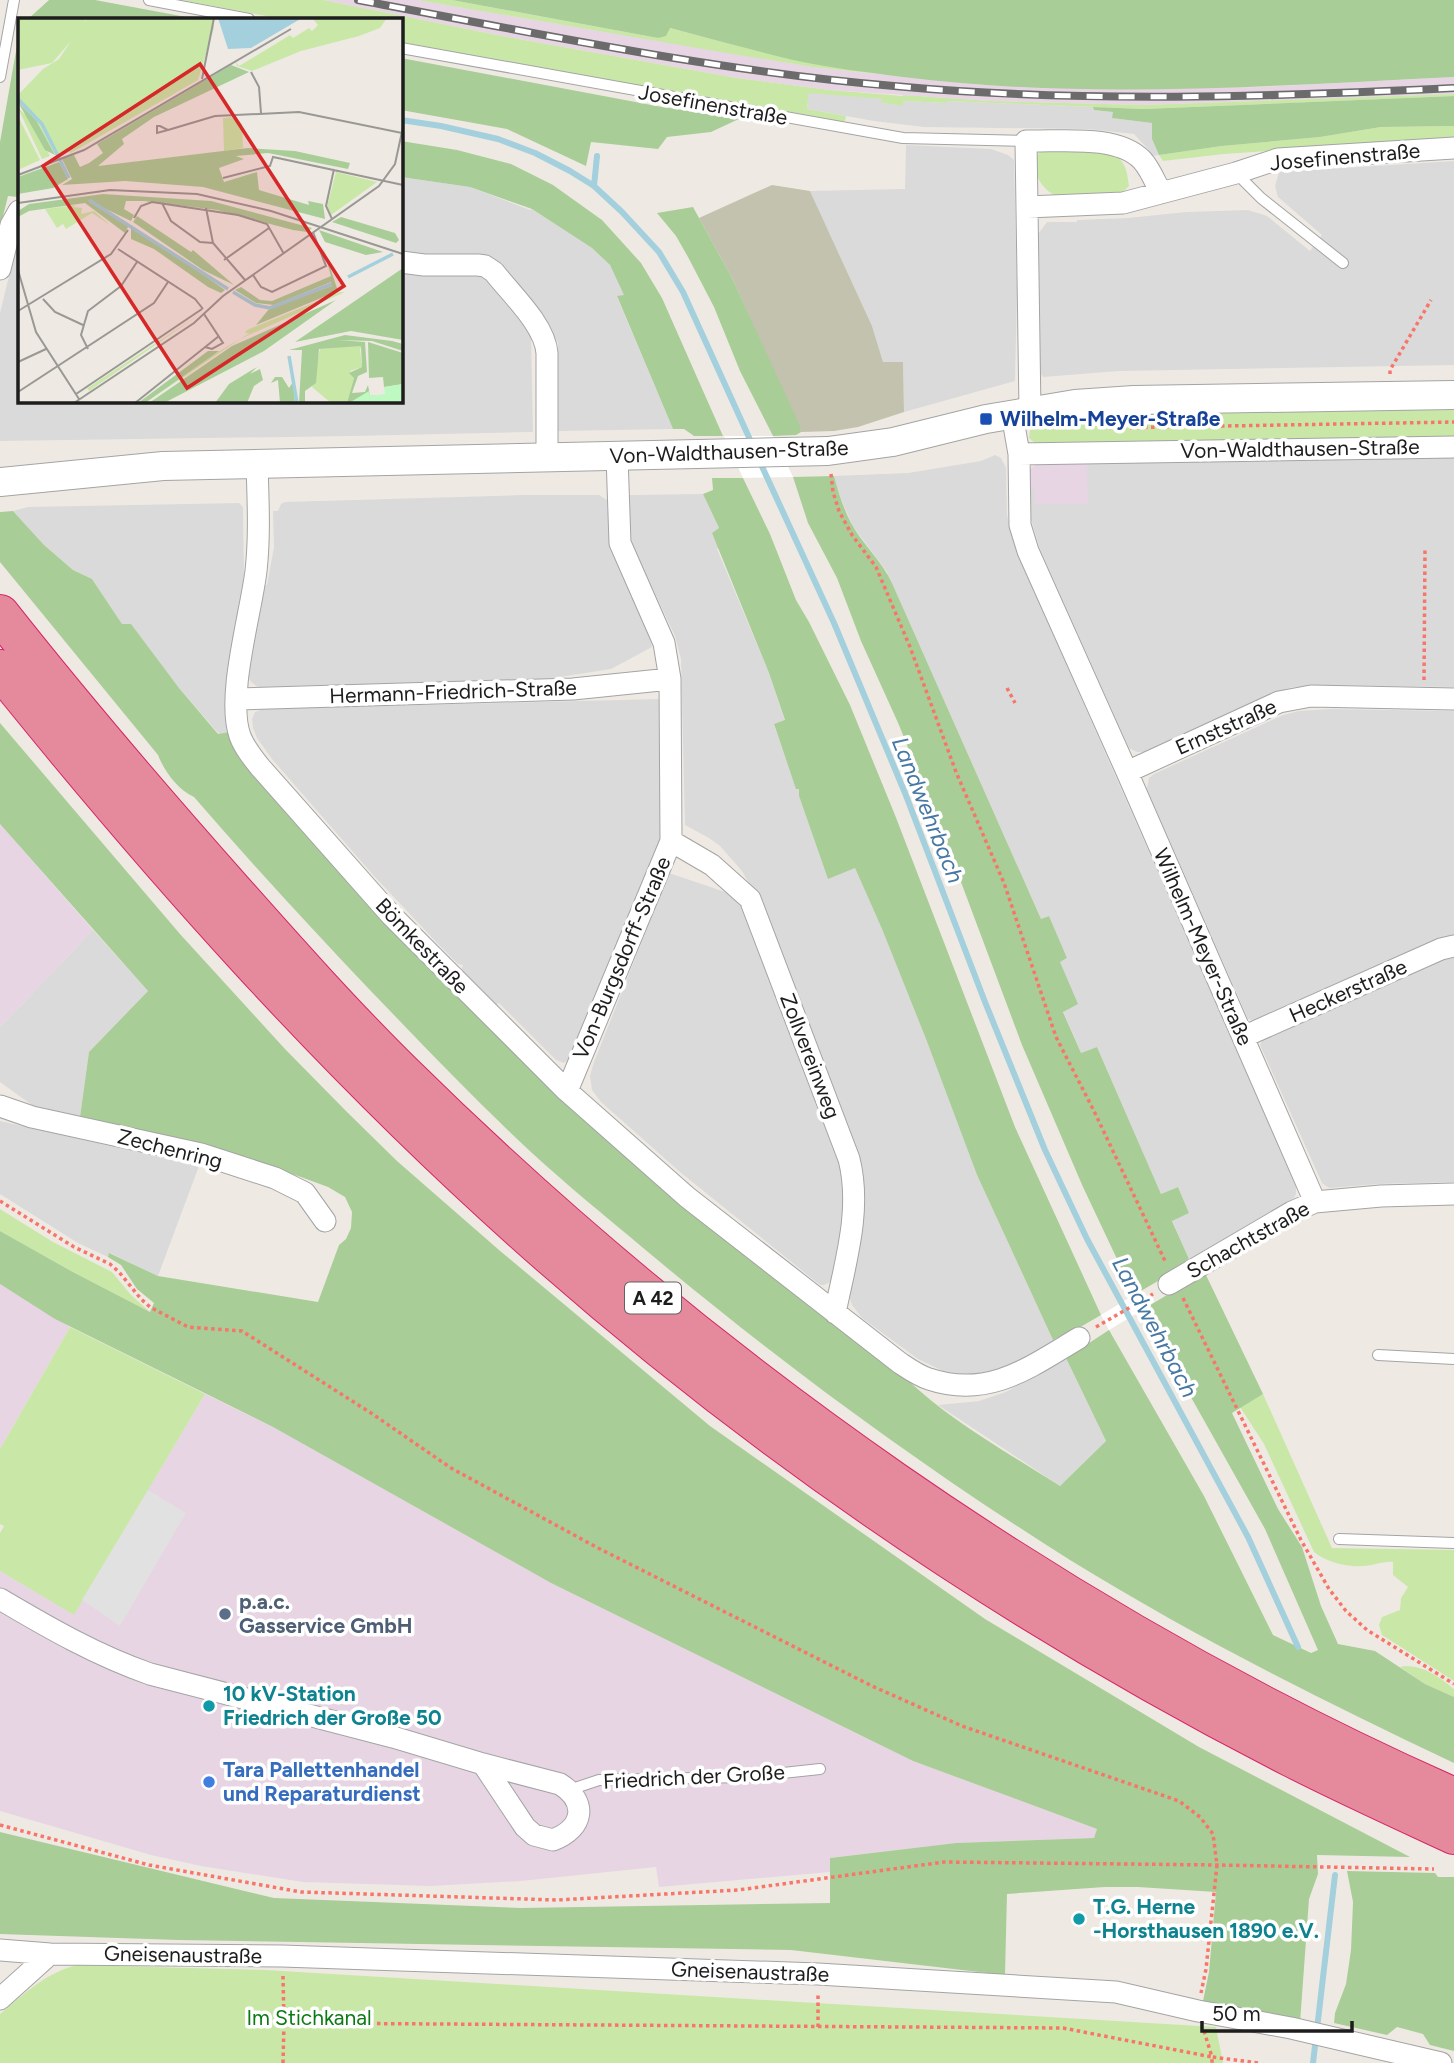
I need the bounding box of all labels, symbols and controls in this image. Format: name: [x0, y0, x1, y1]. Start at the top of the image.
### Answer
inset map: [18, 18, 402, 402]
street label: Josefinenstraße: [637, 79, 789, 130]
street label: Josefinenstraße: [1269, 137, 1421, 176]
place label: Wilhelm-Meyer-Straße: [1000, 406, 1221, 431]
marker: Wilhelm-Meyer-Straße: [978, 411, 994, 427]
street label: Von-Waldthausen-Straße: [1180, 434, 1420, 463]
street label: Von-Waldthausen-Straße: [609, 435, 849, 468]
street label: Hermann-Friedrich-Straße: [329, 675, 577, 708]
street label: Ernststraße: [1171, 693, 1280, 760]
water label: Landwehrbach: [886, 733, 970, 887]
street label: Wilhelm-Meyer-Straße: [1149, 844, 1258, 1049]
street label: Von-Burgsdorff-Straße: [567, 853, 676, 1063]
street label: Bömkestraße: [371, 893, 474, 999]
street label: Heckerstraße: [1285, 954, 1410, 1028]
street label: Zollvereinweg: [775, 990, 846, 1122]
street label: Zechenring: [115, 1123, 225, 1174]
street label: Schachtstraße: [1182, 1196, 1314, 1284]
water label: Landwehrbach: [1106, 1252, 1204, 1402]
road number: A 42: [625, 1282, 681, 1314]
place label: p.a.c. Gasservice GmbH: [239, 1589, 412, 1638]
marker: p.a.c. Gasservice GmbH: [217, 1606, 233, 1622]
place label: 10 kV-Station Friedrich der Große 50: [223, 1681, 442, 1730]
marker: 10 kV-Station Friedrich der Große 50: [201, 1698, 217, 1714]
place label: Tara Pallettenhandel und Reparaturdienst: [223, 1757, 421, 1806]
street label: Friedrich der Große: [603, 1759, 785, 1794]
marker: Tara Pallettenhandel und Reparaturdienst: [201, 1774, 217, 1790]
place label: T.G. Herne -Horsthausen 1890 e.V.: [1093, 1894, 1319, 1943]
marker: T.G. Herne -Horsthausen 1890 e.V.: [1071, 1911, 1087, 1927]
street label: Gneisenaustraße: [104, 1941, 262, 1968]
street label: Gneisenaustraße: [670, 1956, 830, 1987]
scale bar: [1202, 1990, 1352, 2034]
text: 50 m: [1212, 2001, 1261, 2026]
park label: Im Stichkanal: [246, 2005, 372, 2030]

